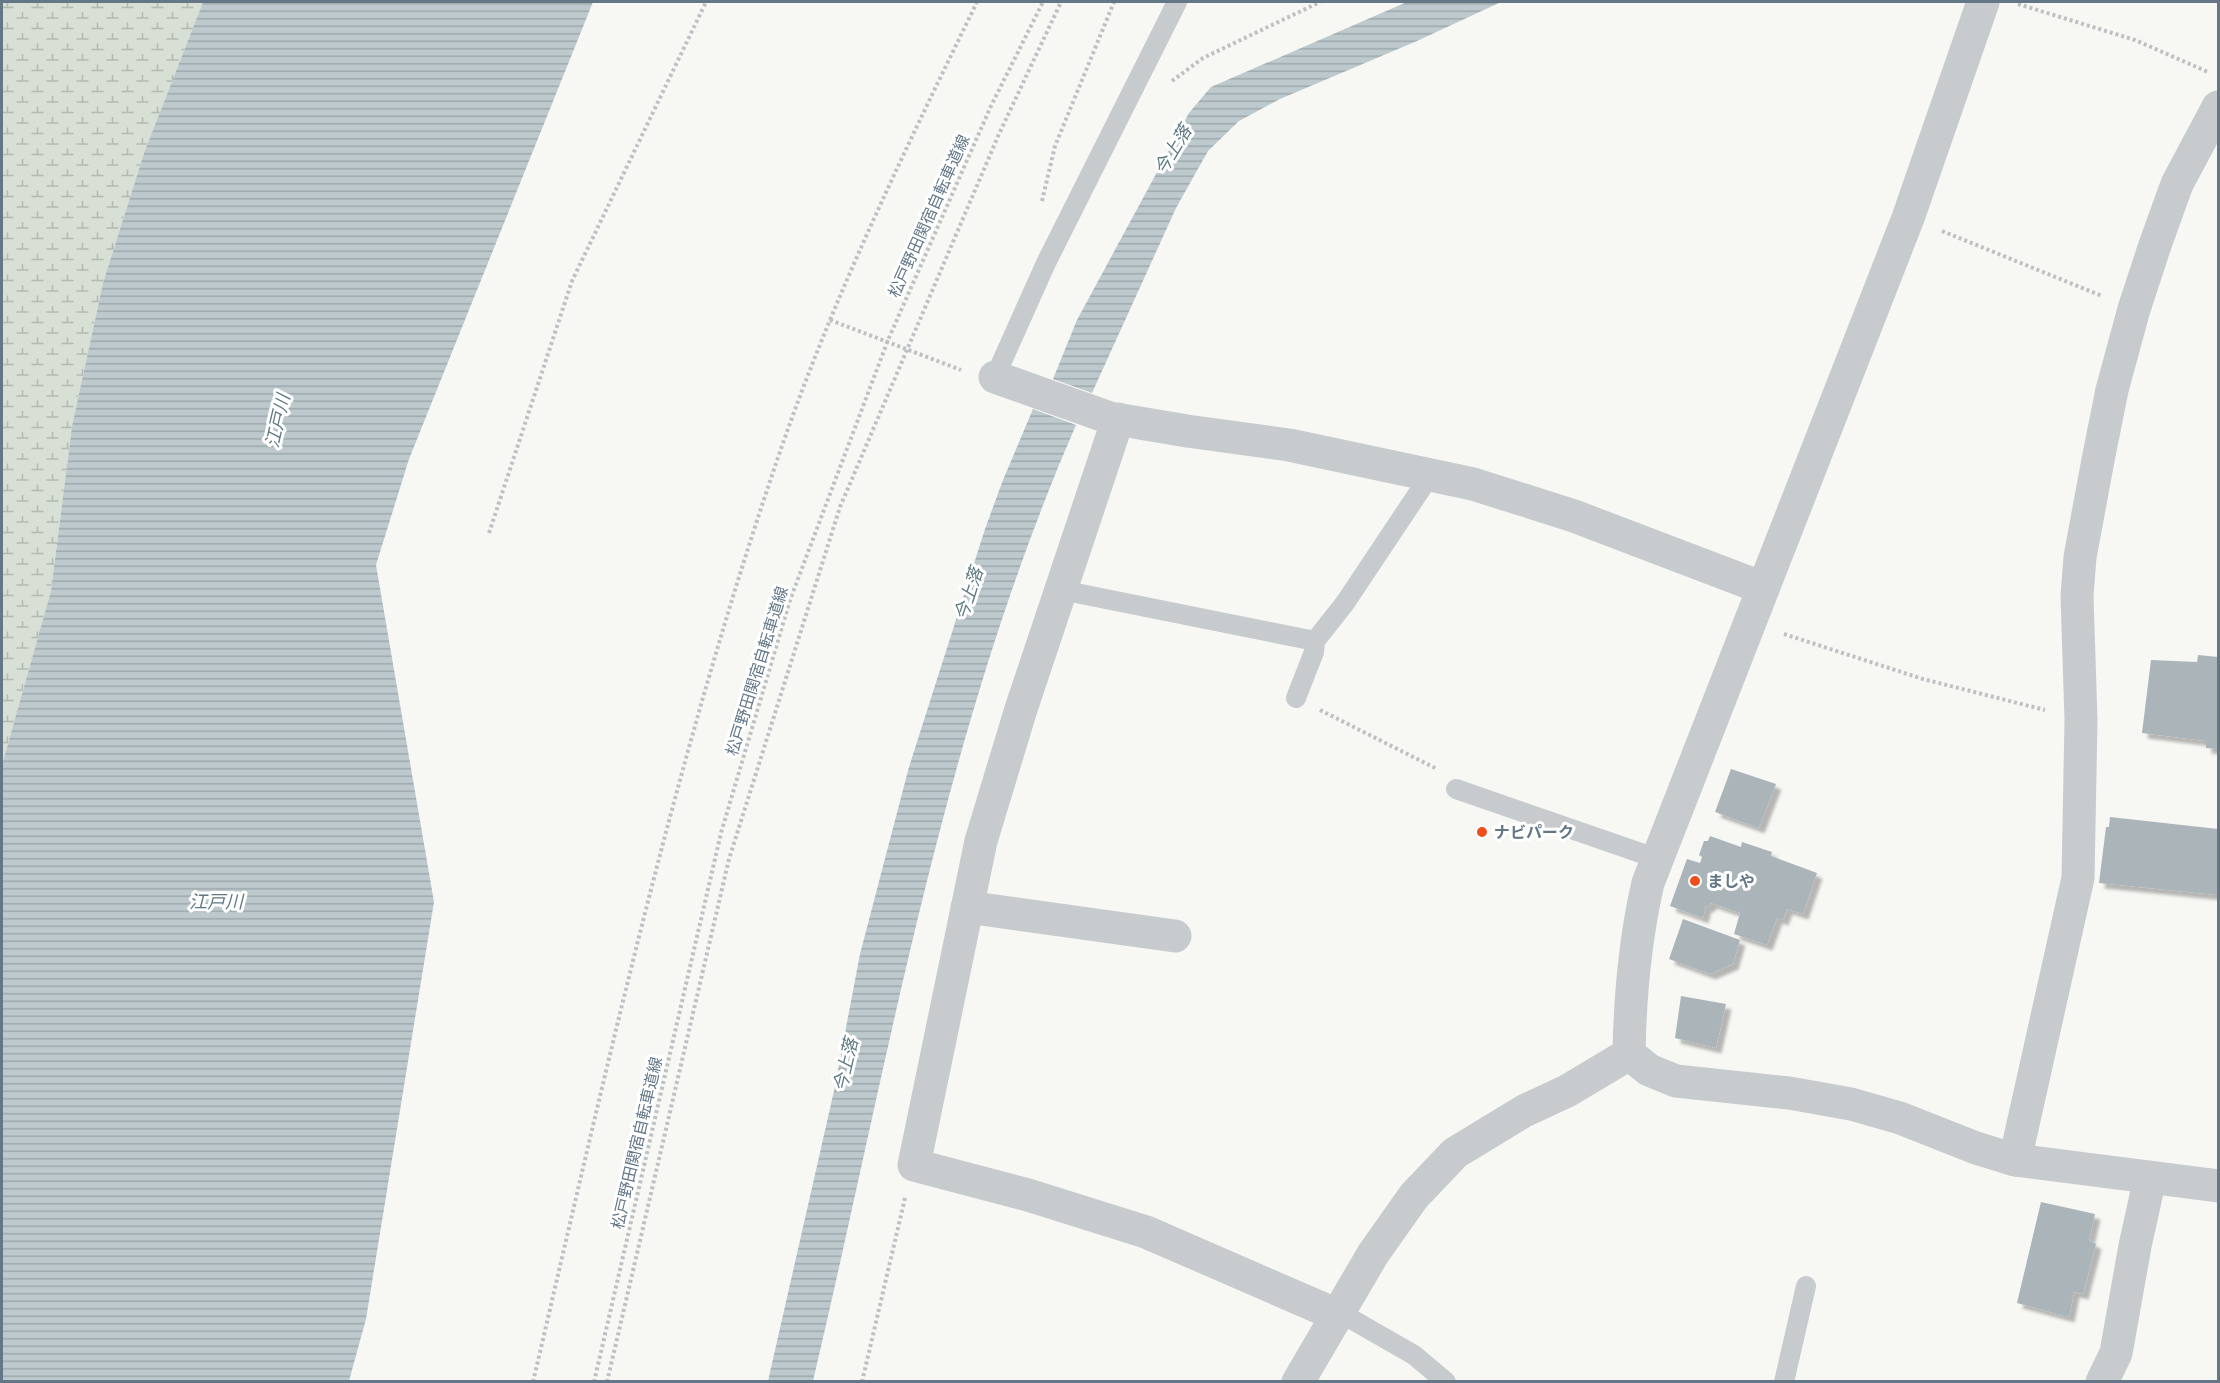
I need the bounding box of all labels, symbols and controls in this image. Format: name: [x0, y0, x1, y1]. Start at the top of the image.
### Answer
water label: 今上落: [1150, 119, 1198, 179]
street label: 松戸野田関宿自転車道線: [885, 132, 973, 300]
water label: 江戸川: [261, 390, 295, 450]
water label: 今上落: [950, 562, 989, 623]
street label: 松戸野田関宿自転車道線: [722, 584, 792, 758]
place label: ナビパーク: [1494, 823, 1574, 842]
marker: ナビパーク: [1475, 825, 1489, 839]
place label: ましや: [1707, 872, 1755, 891]
marker: ましや: [1688, 874, 1702, 888]
water label: 江戸川: [189, 891, 245, 913]
water label: 今上落: [829, 1033, 863, 1094]
street label: 松戸野田関宿自転車道線: [608, 1055, 666, 1231]

